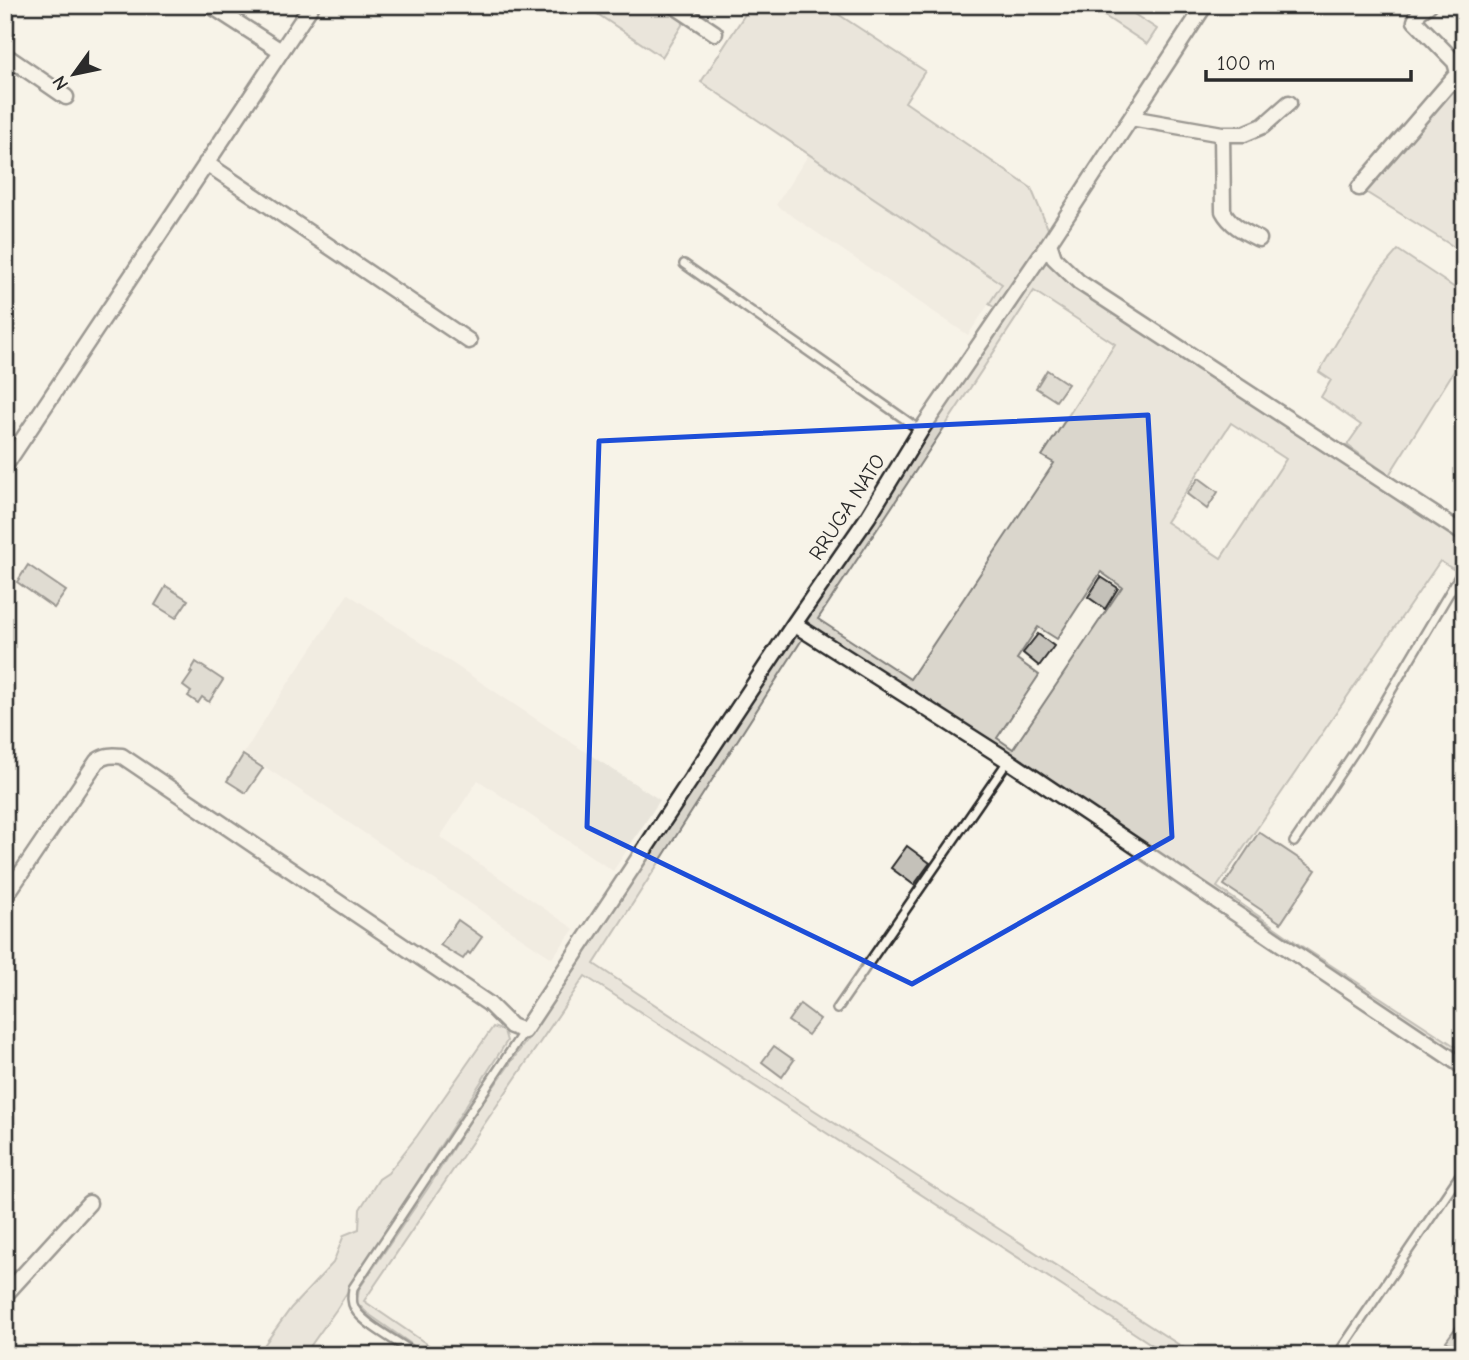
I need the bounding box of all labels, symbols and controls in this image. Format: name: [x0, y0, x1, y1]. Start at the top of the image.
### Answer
north arrow: [38, 38, 108, 108]
scale bar: [1206, 38, 1411, 82]
text: 100 m: [1217, 51, 1275, 75]
text: N: [48, 72, 73, 94]
street label: RRUGA NATO: [804, 450, 890, 564]

